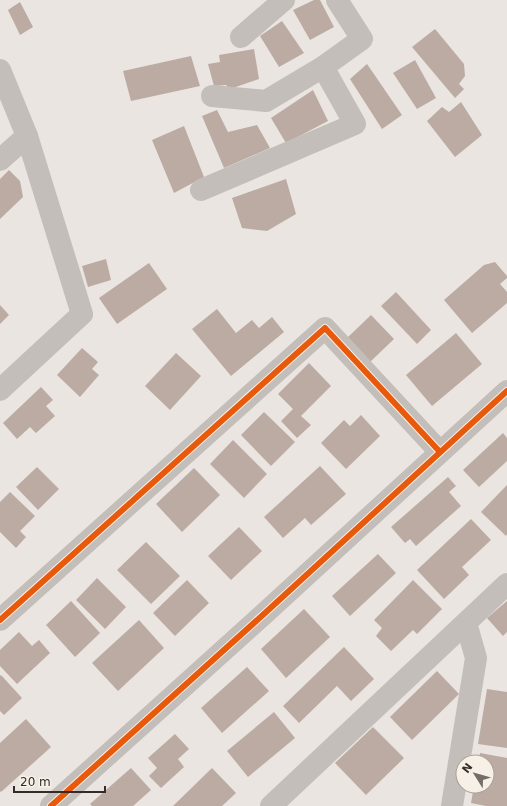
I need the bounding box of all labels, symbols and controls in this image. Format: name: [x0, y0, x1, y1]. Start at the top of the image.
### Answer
north arrow: [455, 754, 495, 794]
text: N: [459, 761, 475, 776]
scale bar: [14, 768, 105, 794]
text: 20 m: [20, 775, 51, 789]

